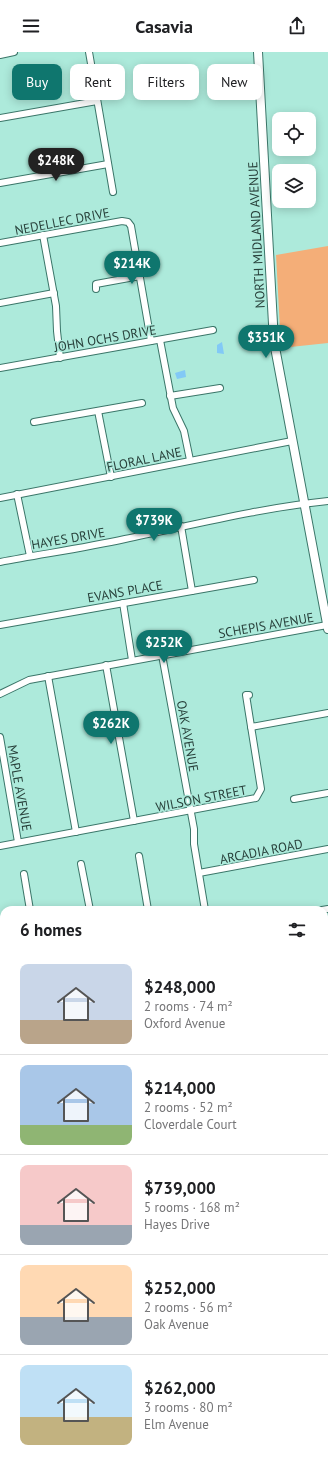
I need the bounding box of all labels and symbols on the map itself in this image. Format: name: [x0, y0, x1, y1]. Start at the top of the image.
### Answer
pin: $248K: [28, 148, 84, 182]
street label: NORTH MIDLAND AVENUE: [244, 161, 269, 309]
street label: NEDELLEC DRIVE: [13, 204, 111, 239]
pin: $214K: [104, 251, 160, 285]
street label: JOHN OCHS DRIVE: [52, 321, 158, 356]
pin: $351K: [238, 325, 294, 359]
street label: FLORAL LANE: [105, 443, 183, 476]
pin: $739K: [126, 508, 182, 542]
street label: HAYES DRIVE: [30, 524, 106, 553]
street label: EVANS PLACE: [86, 576, 164, 606]
street label: SCHEPIS AVENUE: [217, 609, 315, 642]
pin: $252K: [136, 630, 192, 664]
street label: OAK AVENUE: [173, 699, 202, 773]
pin: $262K: [83, 711, 139, 745]
street label: MAPLE AVENUE: [4, 744, 35, 833]
street label: WILSON STREET: [154, 781, 248, 816]
street label: ARCADIA ROAD: [218, 835, 304, 868]

